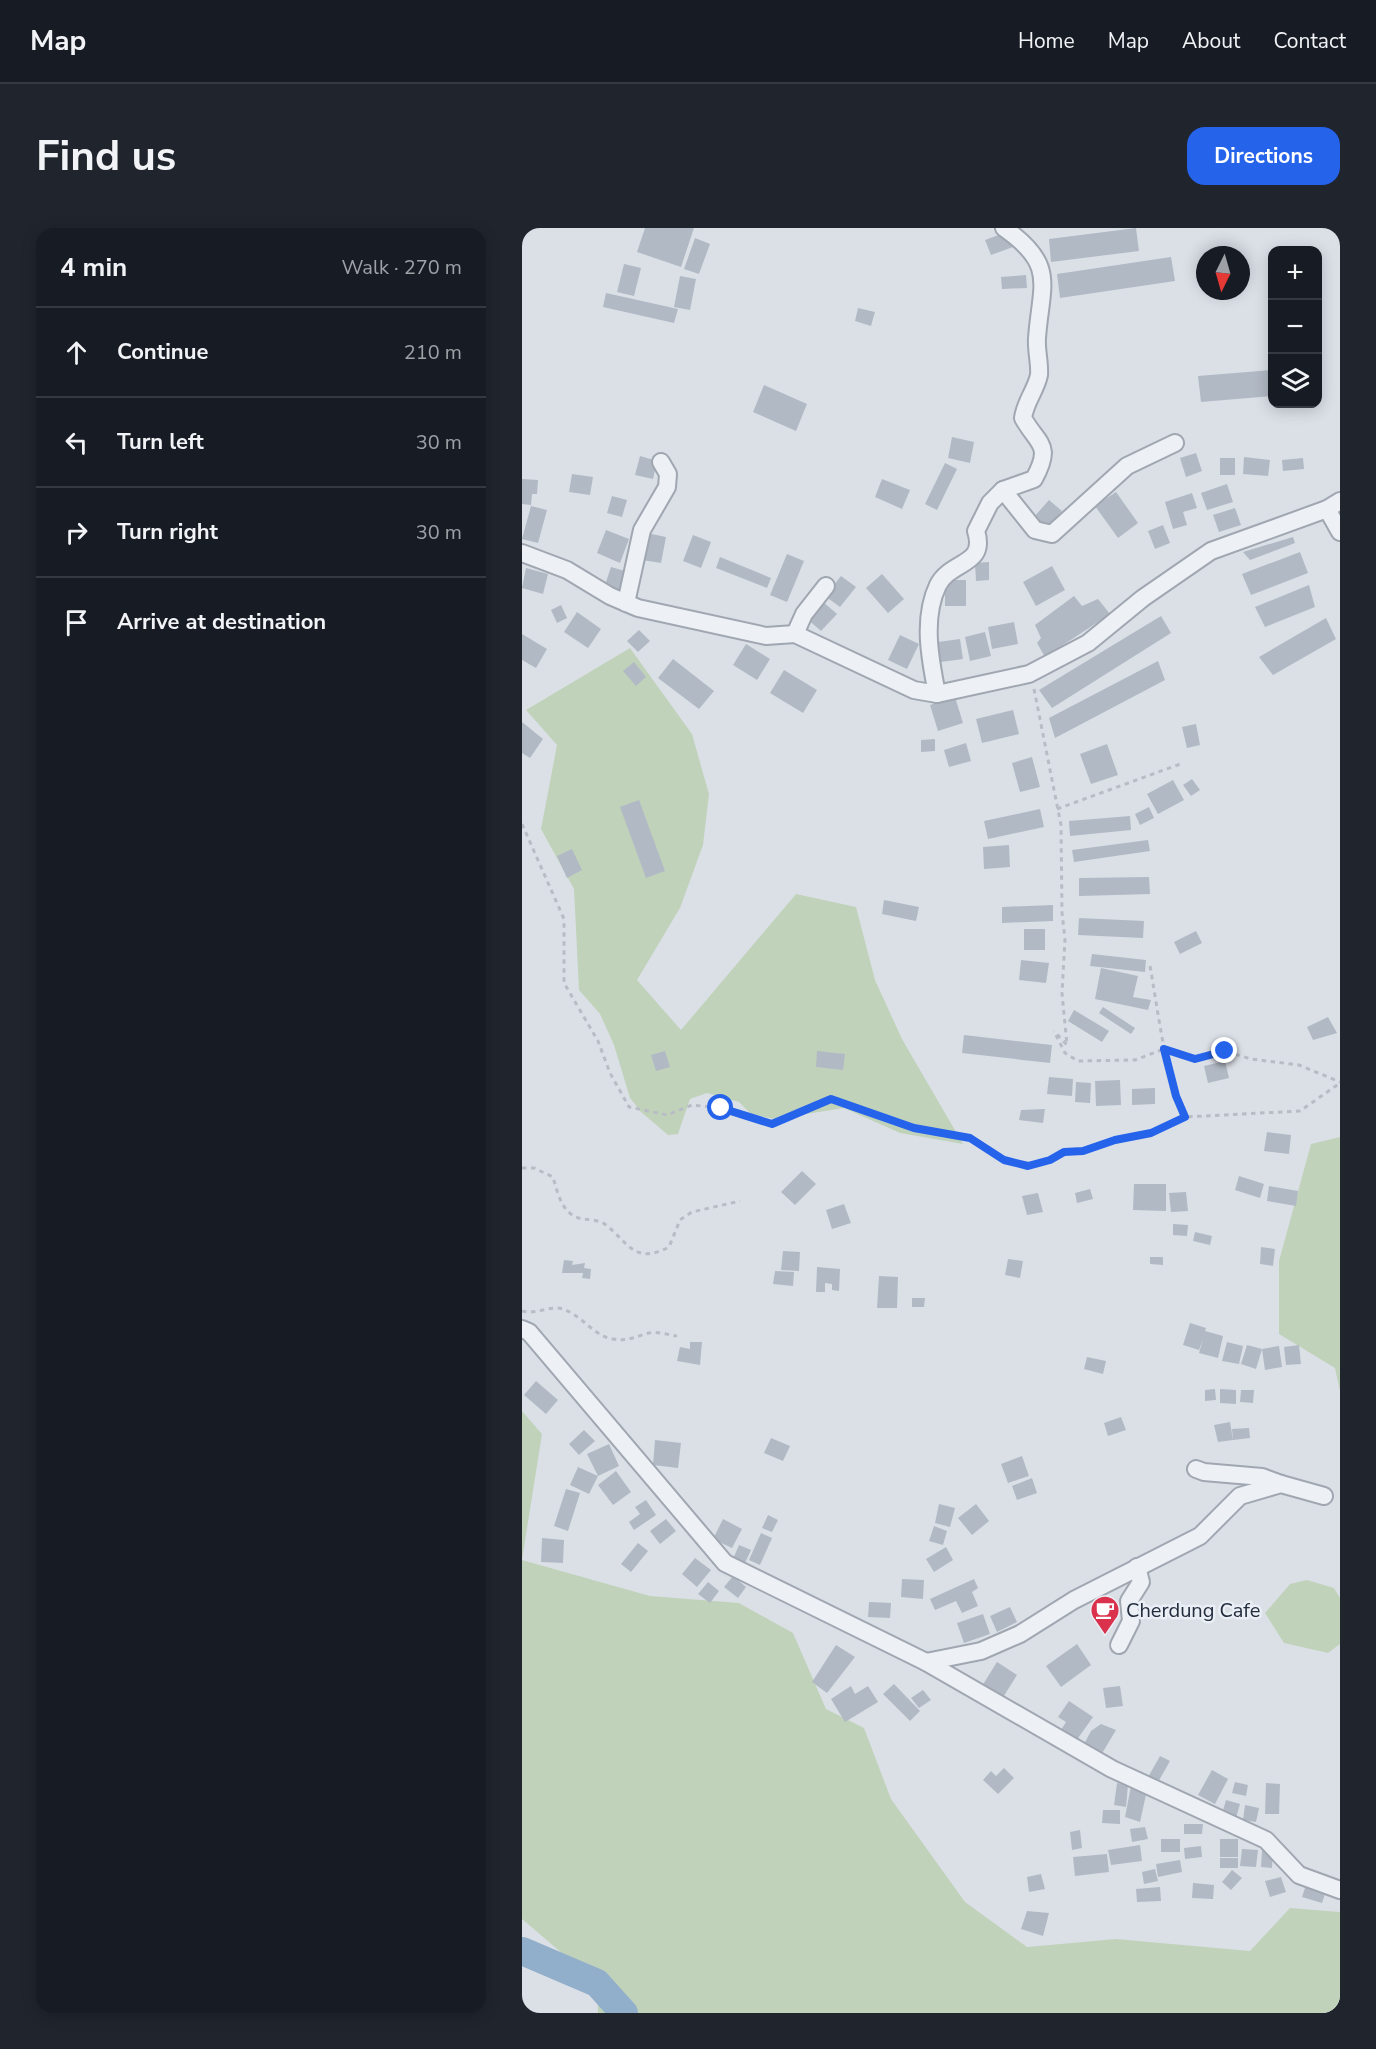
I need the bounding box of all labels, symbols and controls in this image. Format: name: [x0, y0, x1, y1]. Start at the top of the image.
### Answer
text: Map: [30, 22, 86, 60]
text: Home: [1018, 27, 1075, 55]
text: Map: [1108, 27, 1149, 55]
text: About: [1182, 27, 1240, 55]
text: Contact: [1273, 27, 1346, 55]
button: Directions: [1187, 127, 1340, 185]
text: Find us: [36, 128, 176, 185]
north arrow: [1196, 246, 1250, 300]
map controls: [1268, 246, 1322, 408]
button: +: [1268, 246, 1322, 300]
text: 4 min: [60, 250, 127, 285]
text: Walk · 270 m: [342, 254, 462, 281]
button: −: [1268, 300, 1322, 354]
icon: ahead: [60, 336, 93, 369]
text: Continue: [117, 337, 208, 367]
text: 210 m: [404, 339, 462, 366]
button: layers: [1268, 354, 1322, 408]
icon: left: [60, 426, 93, 459]
text: Turn left: [117, 427, 204, 457]
text: 30 m: [416, 429, 462, 456]
icon: right: [60, 516, 93, 549]
text: Turn right: [117, 517, 218, 547]
text: 30 m: [416, 519, 462, 546]
icon: arrive: [60, 606, 93, 639]
text: Arrive at destination: [117, 607, 326, 637]
route end: [1211, 1037, 1237, 1063]
route start: [707, 1094, 733, 1120]
cafe icon: Cherdung Cafe: [1089, 1594, 1121, 1636]
place label: Cherdung Cafe: [1126, 1597, 1260, 1624]

